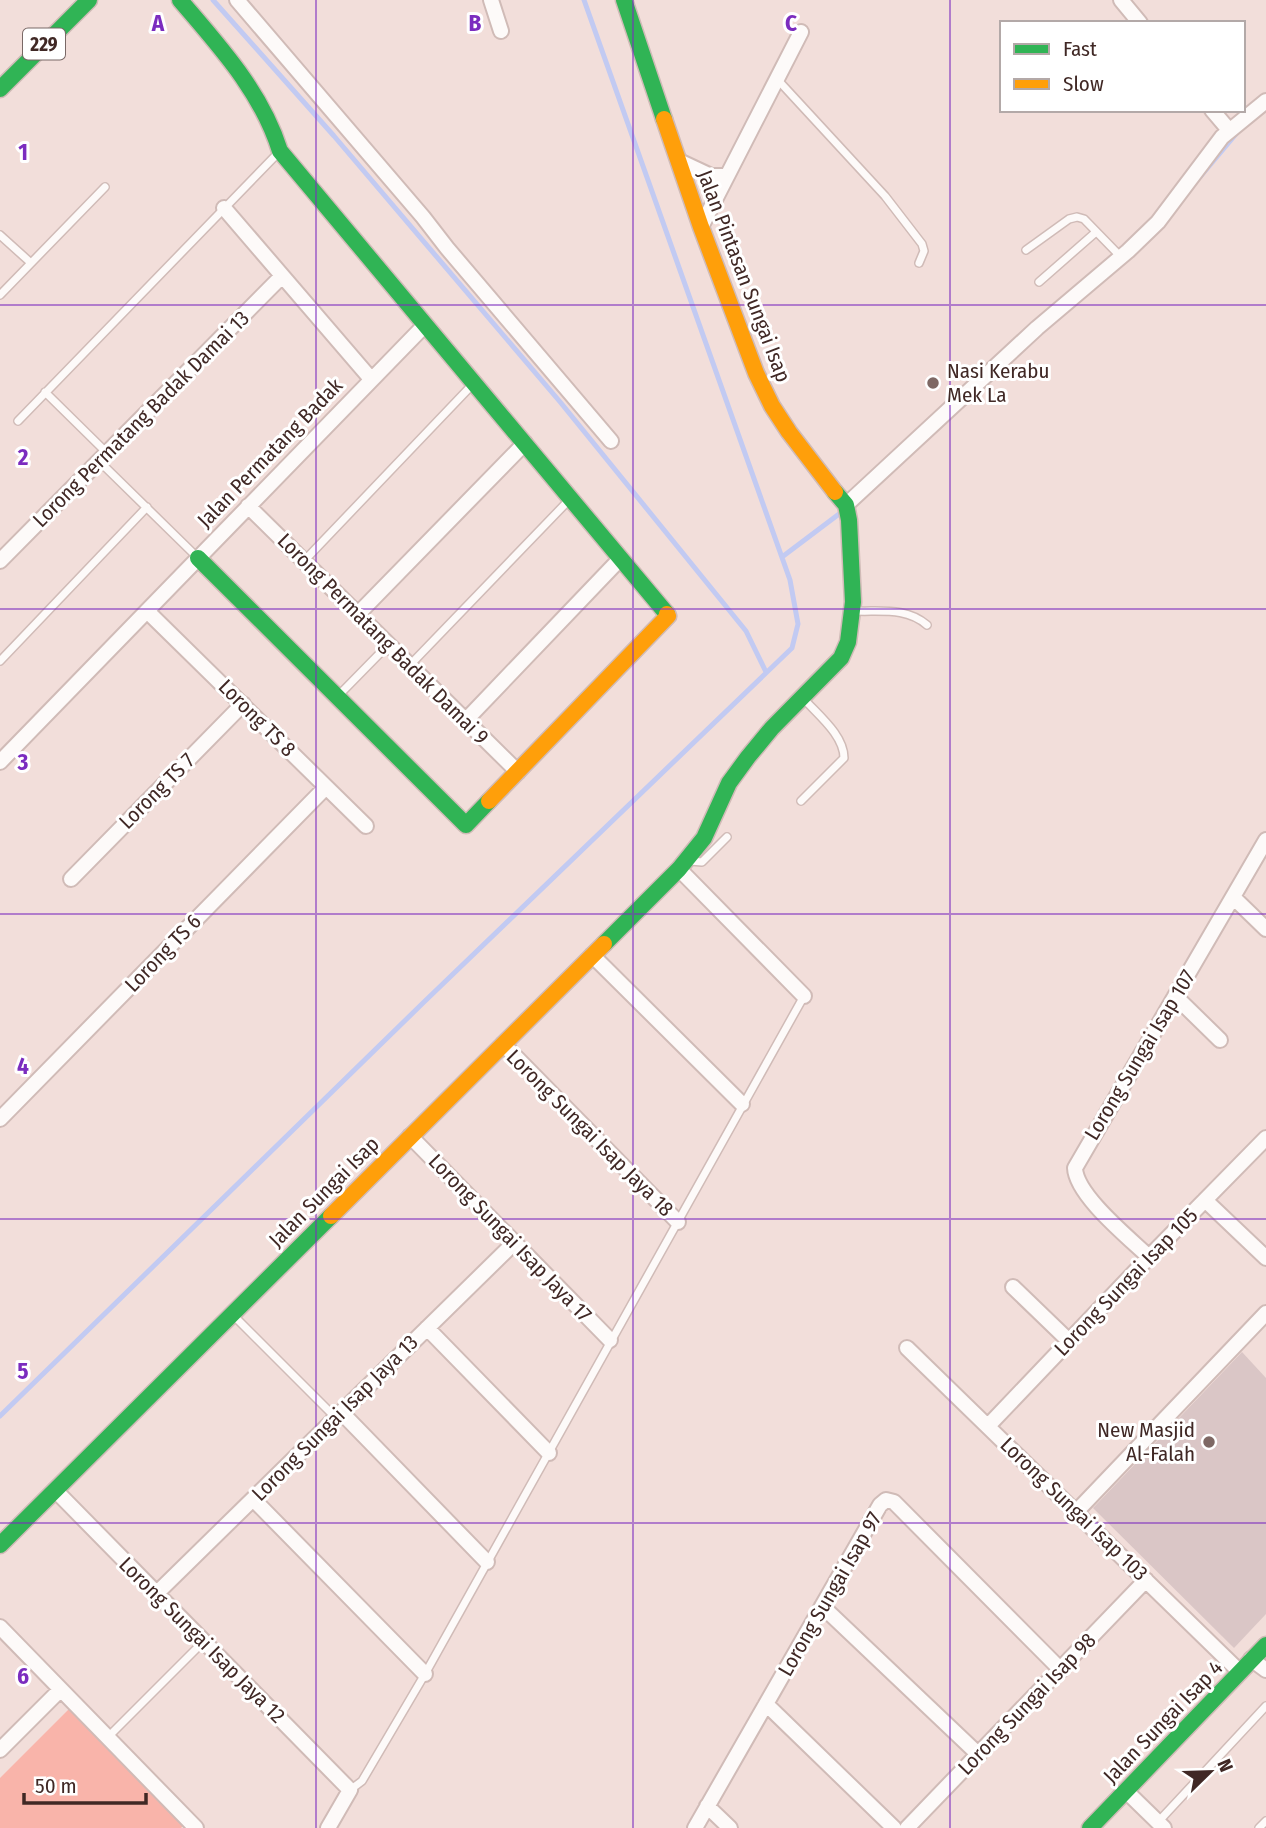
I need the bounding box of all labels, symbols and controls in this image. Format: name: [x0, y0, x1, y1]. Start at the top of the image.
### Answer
text: A: [151, 9, 165, 37]
text: B: [469, 9, 482, 37]
text: C: [785, 9, 797, 37]
legend: [1000, 21, 1245, 112]
road number: 229: [23, 28, 65, 60]
text: Fast: [1063, 36, 1097, 62]
text: Slow: [1063, 71, 1104, 97]
text: 1: [18, 138, 28, 166]
street label: Jalan Pintasan Sungai Isap: [692, 166, 796, 386]
street label: Lorong Permatang Badak Damai 13: [27, 305, 255, 533]
place label: Nasi Kerabu Mek La: [947, 358, 1049, 408]
street label: Jalan Permatang Badak: [192, 373, 348, 533]
marker: Nasi Kerabu Mek La: [925, 375, 941, 391]
text: 2: [17, 443, 29, 471]
street label: Lorong Permatang Badak Damai 9: [272, 528, 494, 750]
street label: Lorong TS 8: [213, 674, 301, 762]
text: 3: [17, 748, 29, 776]
street label: Lorong TS 7: [114, 748, 200, 834]
street label: Lorong TS 6: [119, 908, 207, 998]
street label: Lorong Sungai Isap 107: [1079, 965, 1201, 1145]
street label: Lorong Sungai Isap Jaya 18: [501, 1044, 679, 1222]
text: 4: [17, 1052, 29, 1080]
street label: Jalan Sungai Isap: [263, 1131, 385, 1253]
street label: Lorong Sungai Isap Jaya 17: [423, 1149, 597, 1327]
street label: Lorong Sungai Isap 105: [1049, 1203, 1203, 1361]
street label: Lorong Sungai Isap Jaya 13: [246, 1329, 424, 1507]
text: 5: [17, 1357, 29, 1385]
place label: New Masjid Al-Falah: [1097, 1417, 1195, 1467]
street label: Lorong Sungai Isap 103: [995, 1432, 1153, 1586]
marker: New Masjid Al-Falah: [1201, 1434, 1217, 1450]
street label: Lorong Sungai Isap 97: [772, 1507, 888, 1681]
street label: Lorong Sungai Isap Jaya 12: [114, 1552, 290, 1728]
street label: Lorong Sungai Isap 98: [953, 1628, 1101, 1780]
street label: Jalan Sungai Isap 4: [1098, 1655, 1228, 1789]
text: 6: [17, 1662, 29, 1690]
north arrow: [1175, 1737, 1245, 1807]
text: N: [1212, 1756, 1238, 1775]
scale bar: [24, 1762, 147, 1806]
text: 50 m: [35, 1773, 77, 1799]

